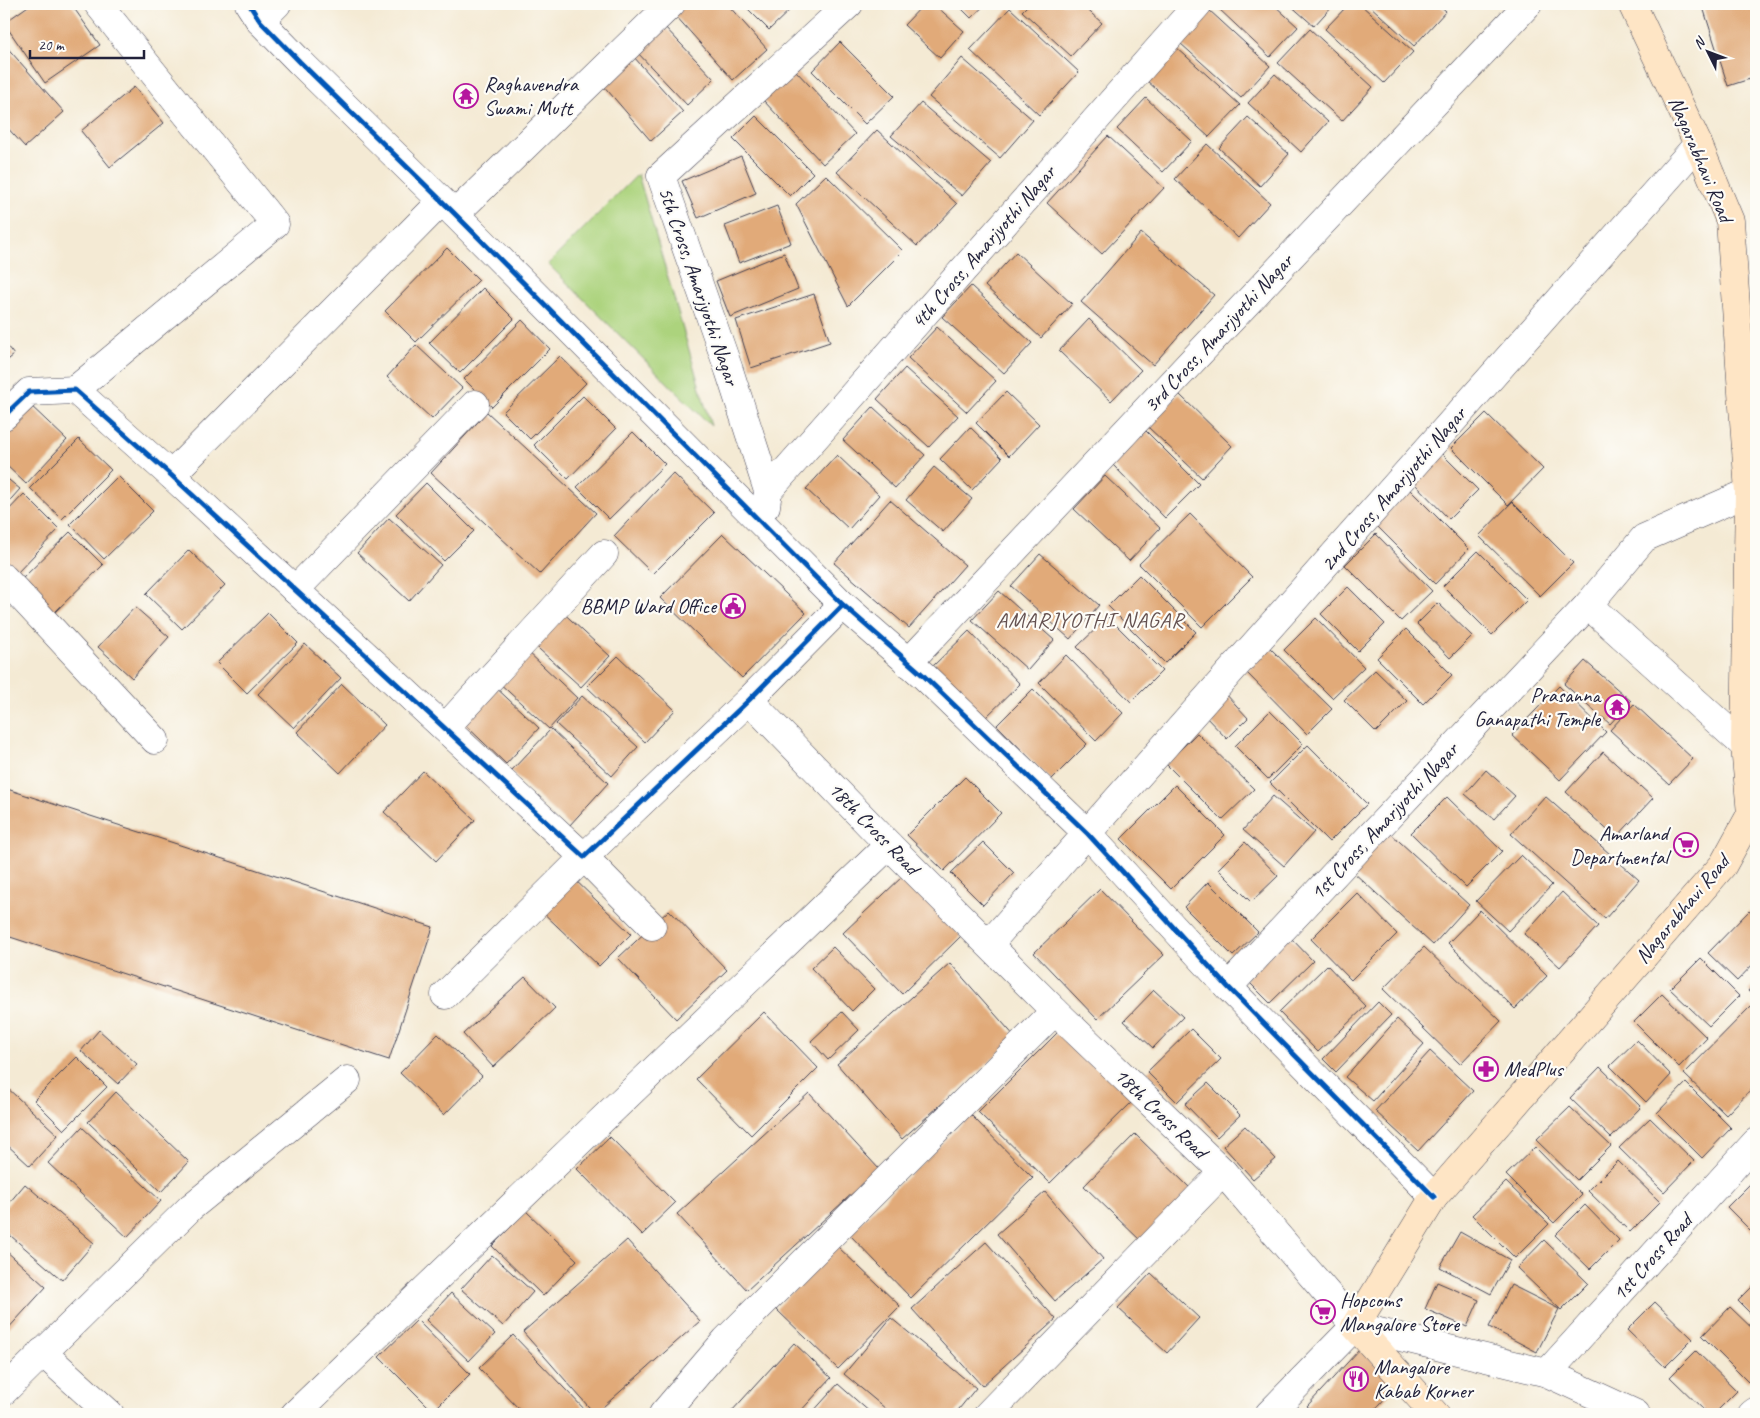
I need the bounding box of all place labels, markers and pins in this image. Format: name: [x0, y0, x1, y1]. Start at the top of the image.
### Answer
place label: Raghavendra Swami Mutt: [484, 71, 580, 121]
temple icon: Raghavendra Swami Mutt: [453, 83, 479, 109]
place label: BBMP Ward Office: [581, 593, 718, 619]
public building icon: BBMP Ward Office: [720, 593, 746, 619]
place label: Prasanna Ganapathi Temple: [1474, 682, 1602, 732]
temple icon: Prasanna Ganapathi Temple: [1604, 694, 1630, 720]
place label: Amarland Departmental: [1570, 820, 1672, 870]
supermarket icon: Amarland Departmental: [1673, 832, 1699, 858]
pharmacy icon: MedPlus: [1473, 1056, 1499, 1082]
place label: MedPlus: [1504, 1056, 1564, 1082]
place label: Hopcoms Mangalore Store: [1340, 1287, 1460, 1337]
supermarket icon: Hopcoms Mangalore Store: [1310, 1299, 1336, 1325]
place label: Mangalore Kabab Korner: [1374, 1354, 1475, 1404]
restaurant icon: Mangalore Kabab Korner: [1343, 1366, 1369, 1392]

